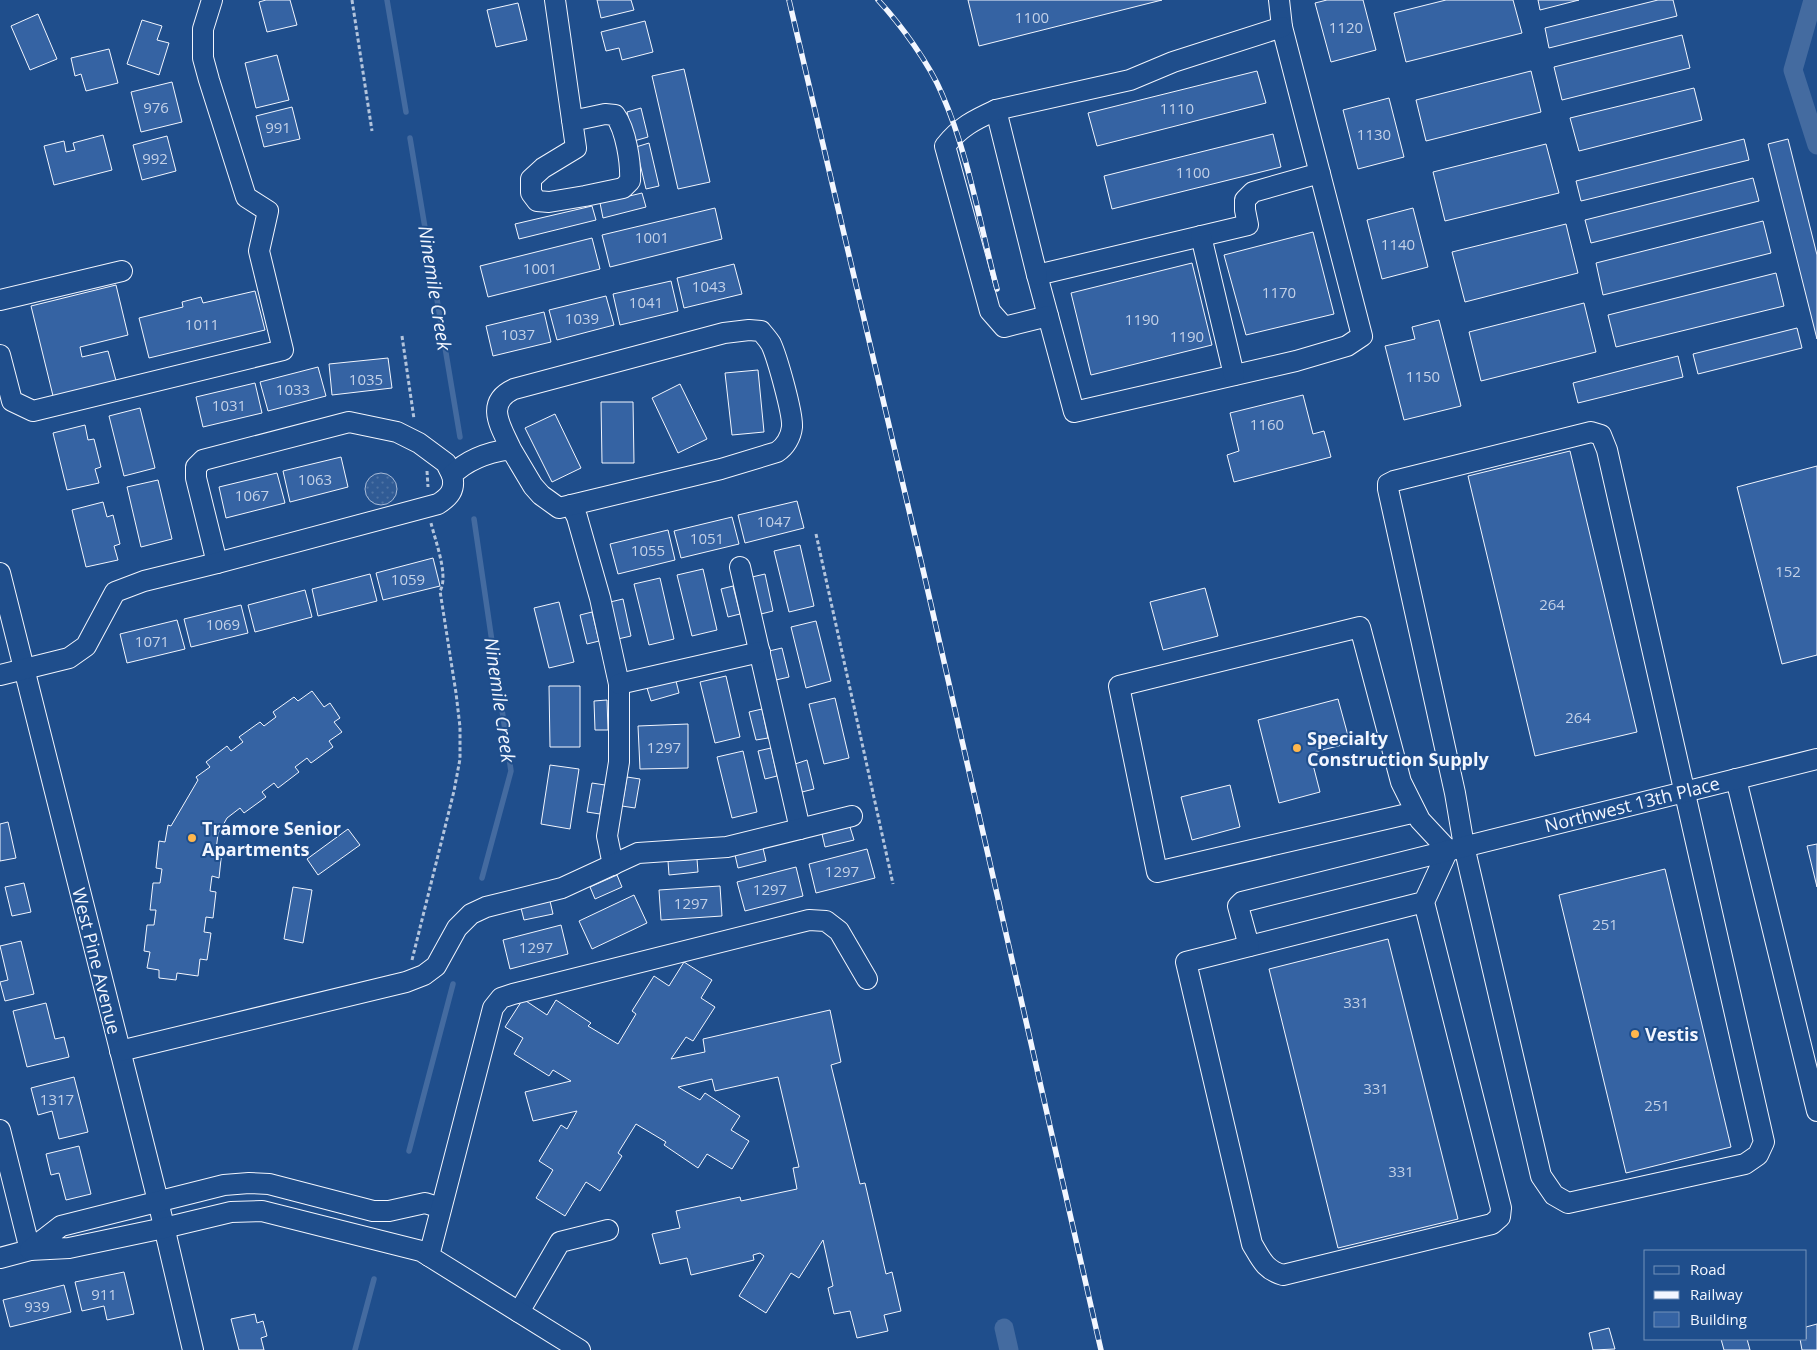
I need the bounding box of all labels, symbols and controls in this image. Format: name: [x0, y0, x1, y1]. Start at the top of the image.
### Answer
house number: 1100: [1015, 7, 1049, 27]
house number: 1120: [1329, 17, 1363, 37]
house number: 976: [143, 97, 169, 117]
house number: 1110: [1160, 98, 1194, 118]
house number: 991: [265, 117, 291, 137]
house number: 1130: [1357, 124, 1391, 144]
house number: 992: [142, 148, 168, 168]
house number: 1100: [1176, 162, 1210, 182]
water label: Ninemile Creek: [412, 224, 458, 353]
house number: 1001: [635, 227, 669, 247]
house number: 1140: [1381, 234, 1415, 254]
house number: 1001: [523, 258, 557, 278]
house number: 1043: [692, 276, 726, 296]
house number: 1170: [1262, 282, 1296, 302]
house number: 1041: [629, 292, 663, 312]
house number: 1039: [565, 308, 599, 328]
house number: 1190: [1125, 309, 1159, 329]
house number: 1011: [185, 314, 219, 334]
house number: 1037: [501, 324, 535, 344]
house number: 1190: [1170, 326, 1204, 346]
house number: 1150: [1406, 366, 1440, 386]
house number: 1035: [349, 369, 383, 389]
house number: 1033: [276, 379, 310, 399]
house number: 1031: [212, 395, 246, 415]
house number: 1160: [1250, 414, 1284, 434]
house number: 1063: [298, 469, 332, 489]
house number: 1067: [235, 485, 269, 505]
house number: 1047: [757, 511, 791, 531]
house number: 1051: [690, 528, 724, 548]
house number: 1055: [631, 540, 665, 560]
house number: 152: [1775, 561, 1801, 581]
house number: 1059: [391, 569, 425, 589]
house number: 264: [1539, 594, 1565, 614]
house number: 1069: [206, 614, 240, 634]
house number: 1071: [135, 631, 169, 651]
water label: Ninemile Creek: [478, 636, 522, 765]
house number: 264: [1565, 707, 1591, 727]
place label: Specialty Construction Supply: [1307, 726, 1489, 771]
house number: 1297: [647, 737, 681, 757]
marker: Specialty Construction Supply: [1291, 742, 1303, 754]
street label: Northwest 13th Place: [1542, 771, 1722, 837]
place label: Tramore Senior Apartments: [202, 816, 341, 861]
marker: Tramore Senior Apartments: [186, 832, 198, 844]
house number: 1297: [825, 861, 859, 881]
house number: 1297: [753, 879, 787, 899]
street label: West Pine Avenue: [67, 885, 127, 1037]
house number: 1297: [674, 893, 708, 913]
house number: 251: [1592, 914, 1618, 934]
house number: 1297: [519, 937, 553, 957]
house number: 331: [1343, 992, 1369, 1012]
place label: Vestis: [1645, 1022, 1699, 1046]
marker: Vestis: [1629, 1028, 1641, 1040]
house number: 331: [1363, 1078, 1389, 1098]
house number: 1317: [40, 1089, 74, 1109]
house number: 251: [1644, 1095, 1670, 1115]
house number: 331: [1388, 1161, 1414, 1181]
legend: [1644, 1250, 1807, 1340]
text: Road: [1690, 1259, 1726, 1279]
house number: 911: [91, 1284, 117, 1304]
text: Railway: [1690, 1284, 1743, 1304]
house number: 939: [24, 1296, 50, 1316]
text: Building: [1690, 1309, 1747, 1329]

